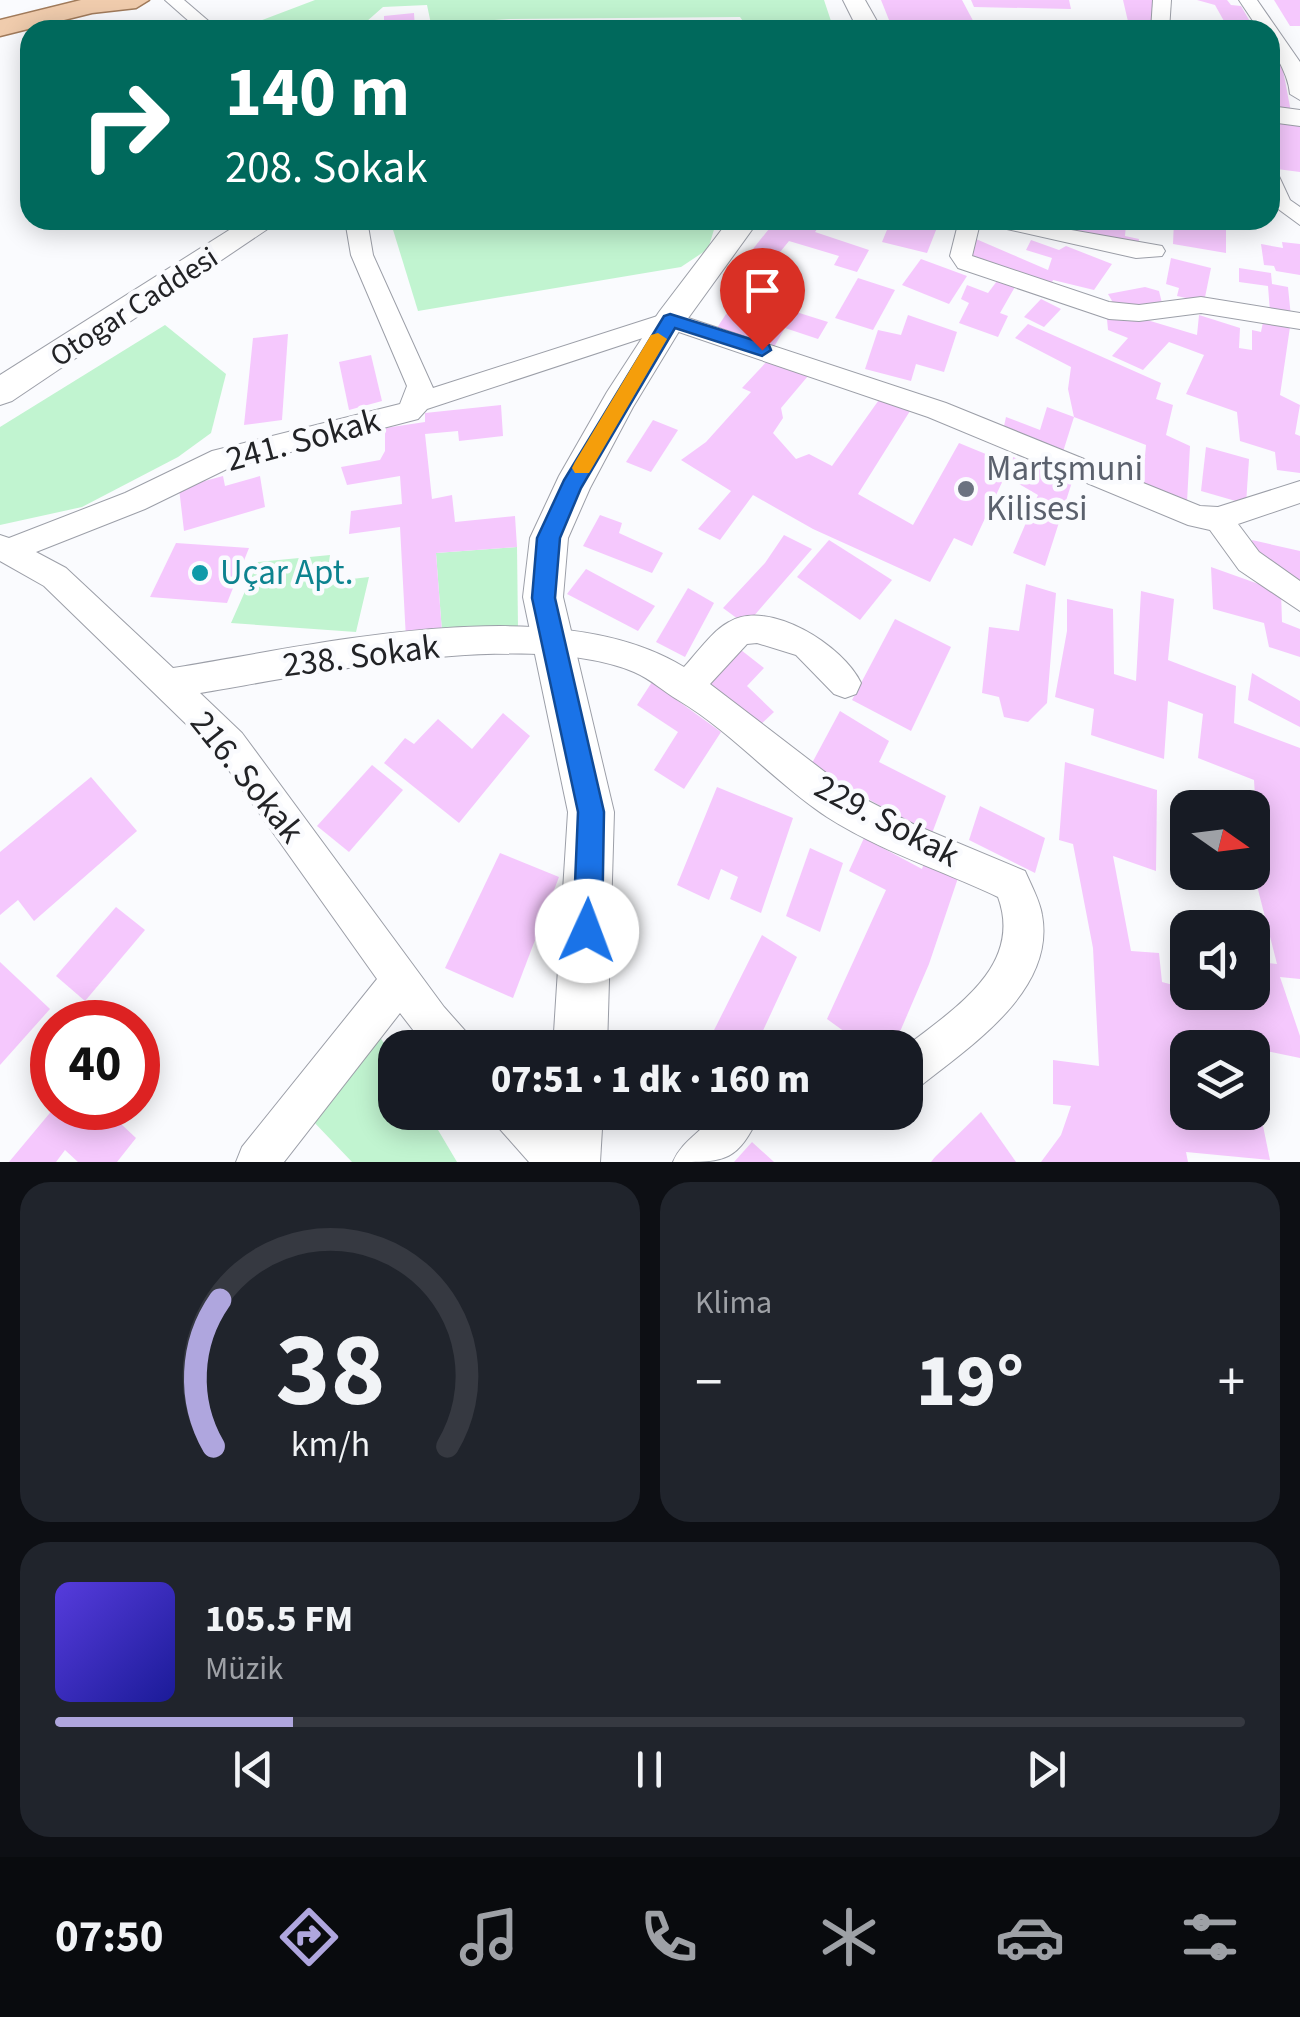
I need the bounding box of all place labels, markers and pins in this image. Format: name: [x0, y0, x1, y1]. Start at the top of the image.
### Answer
pin: [720, 248, 805, 351]
place label: Martşmuni Kilisesi: [986, 444, 1143, 534]
marker: Martşmuni Kilisesi: [955, 478, 977, 500]
place label: Uçar Apt.: [220, 548, 354, 598]
marker: Uçar Apt.: [189, 562, 211, 584]

